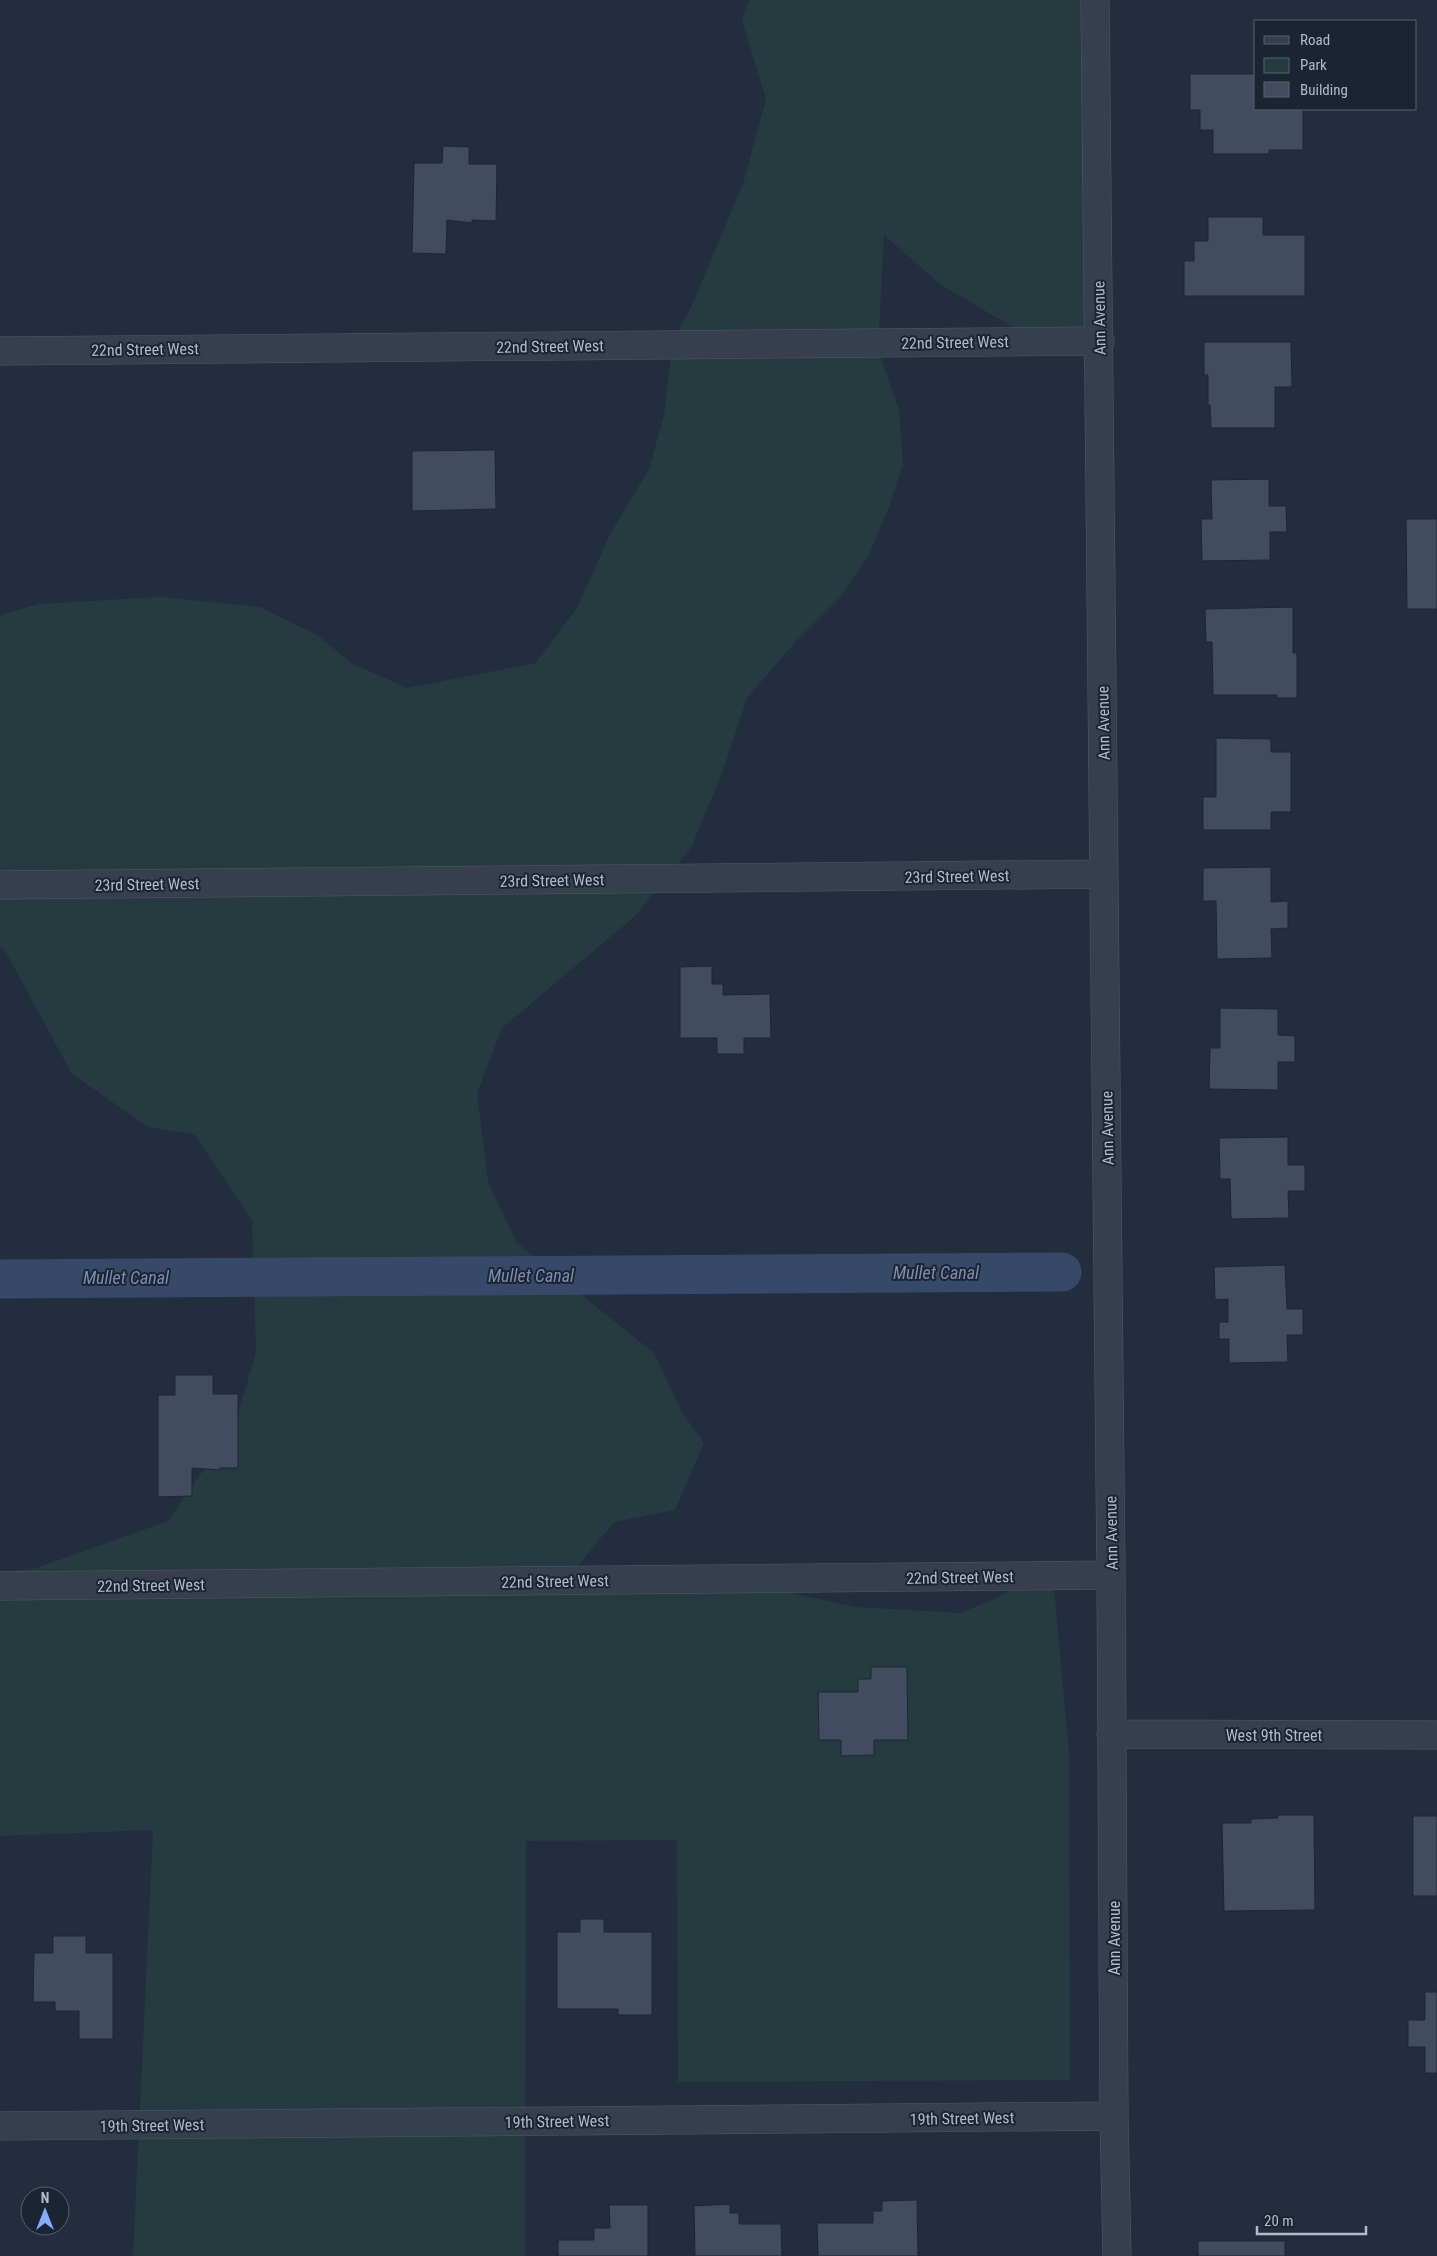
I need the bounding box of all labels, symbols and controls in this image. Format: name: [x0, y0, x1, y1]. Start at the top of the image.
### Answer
legend: [1254, 20, 1417, 110]
text: Road: [1300, 31, 1330, 49]
text: Park: [1300, 56, 1327, 74]
text: Building: [1300, 81, 1348, 99]
street label: Ann Avenue: [1089, 281, 1110, 355]
street label: 22nd Street West: [901, 332, 1009, 353]
street label: 22nd Street West: [496, 336, 604, 357]
street label: 22nd Street West: [91, 339, 199, 360]
street label: Ann Avenue: [1093, 686, 1114, 760]
street label: 23rd Street West: [904, 866, 1010, 887]
street label: 23rd Street West: [499, 870, 605, 891]
street label: 23rd Street West: [94, 874, 200, 895]
street label: Ann Avenue: [1097, 1091, 1118, 1165]
water label: Mullet Canal: [893, 1262, 980, 1283]
water label: Mullet Canal: [488, 1265, 575, 1286]
water label: Mullet Canal: [83, 1267, 170, 1288]
street label: Ann Avenue: [1101, 1496, 1122, 1570]
street label: 22nd Street West: [906, 1567, 1014, 1588]
street label: 22nd Street West: [501, 1571, 609, 1592]
street label: 22nd Street West: [97, 1575, 205, 1596]
street label: West 9th Street: [1226, 1726, 1323, 1745]
street label: Ann Avenue: [1105, 1901, 1124, 1975]
street label: 19th Street West: [910, 2108, 1015, 2129]
street label: 19th Street West: [505, 2111, 610, 2132]
street label: 19th Street West: [100, 2115, 205, 2136]
north arrow: [20, 2186, 70, 2236]
text: N: [41, 2190, 49, 2206]
scale bar: [1257, 2204, 1366, 2236]
text: 20 m: [1264, 2212, 1294, 2230]

